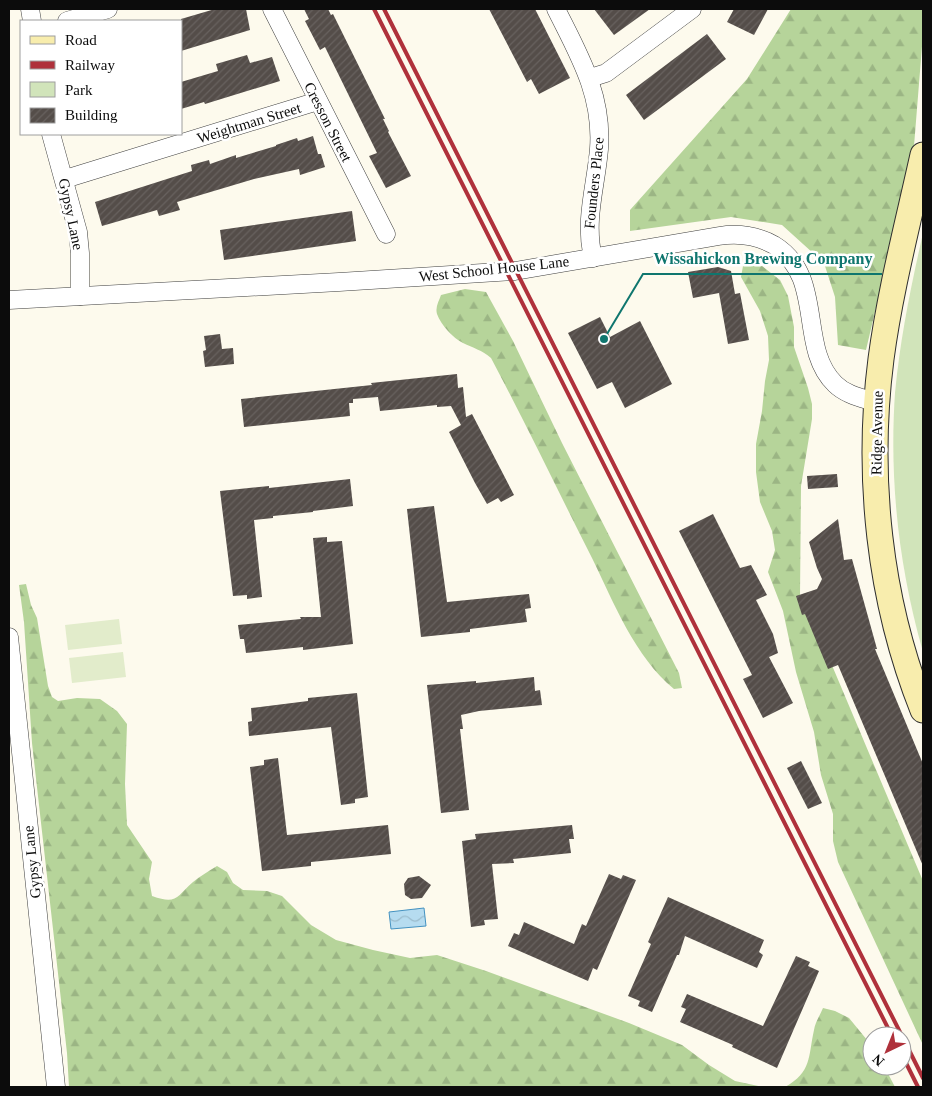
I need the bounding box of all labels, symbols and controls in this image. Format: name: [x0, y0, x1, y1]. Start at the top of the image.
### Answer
legend: [20, 20, 182, 135]
text: Road: [65, 32, 97, 48]
text: Railway: [65, 57, 115, 73]
street label: Cresson Street: [301, 80, 355, 165]
text: Park: [65, 82, 93, 98]
street label: Weightman Street: [195, 99, 304, 146]
text: Building: [65, 107, 118, 123]
street label: Founders Place: [581, 136, 607, 230]
street label: Gypsy Lane: [56, 177, 86, 252]
callout: Wissahickon Brewing Company: [643, 243, 882, 274]
text: Wissahickon Brewing Company: [653, 250, 873, 268]
street label: West School House Lane: [418, 253, 570, 285]
street label: Ridge Avenue: [868, 390, 886, 475]
street label: Gypsy Lane: [20, 825, 44, 899]
north arrow: [862, 1026, 912, 1076]
text: N: [870, 1051, 887, 1069]

